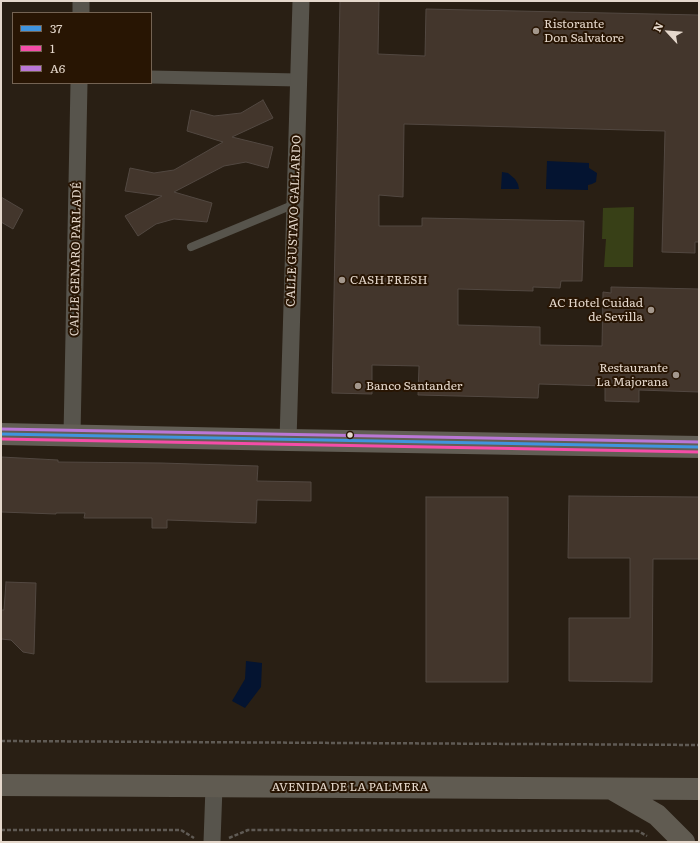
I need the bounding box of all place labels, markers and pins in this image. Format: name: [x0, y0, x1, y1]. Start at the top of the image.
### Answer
place label: Ristorante Don Salvatore: [544, 17, 624, 45]
marker: Ristorante Don Salvatore: [531, 26, 541, 36]
place label: CASH FRESH: [350, 273, 428, 287]
marker: CASH FRESH: [337, 275, 347, 285]
place label: AC Hotel Cuidad de Sevilla: [549, 296, 643, 324]
marker: AC Hotel Cuidad de Sevilla: [646, 305, 656, 315]
place label: Restaurante La Majorana: [596, 361, 668, 389]
marker: Restaurante La Majorana: [671, 370, 681, 380]
place label: Banco Santander: [366, 379, 462, 393]
marker: Banco Santander: [353, 381, 363, 391]
unlabelled marker: [345, 430, 355, 440]

